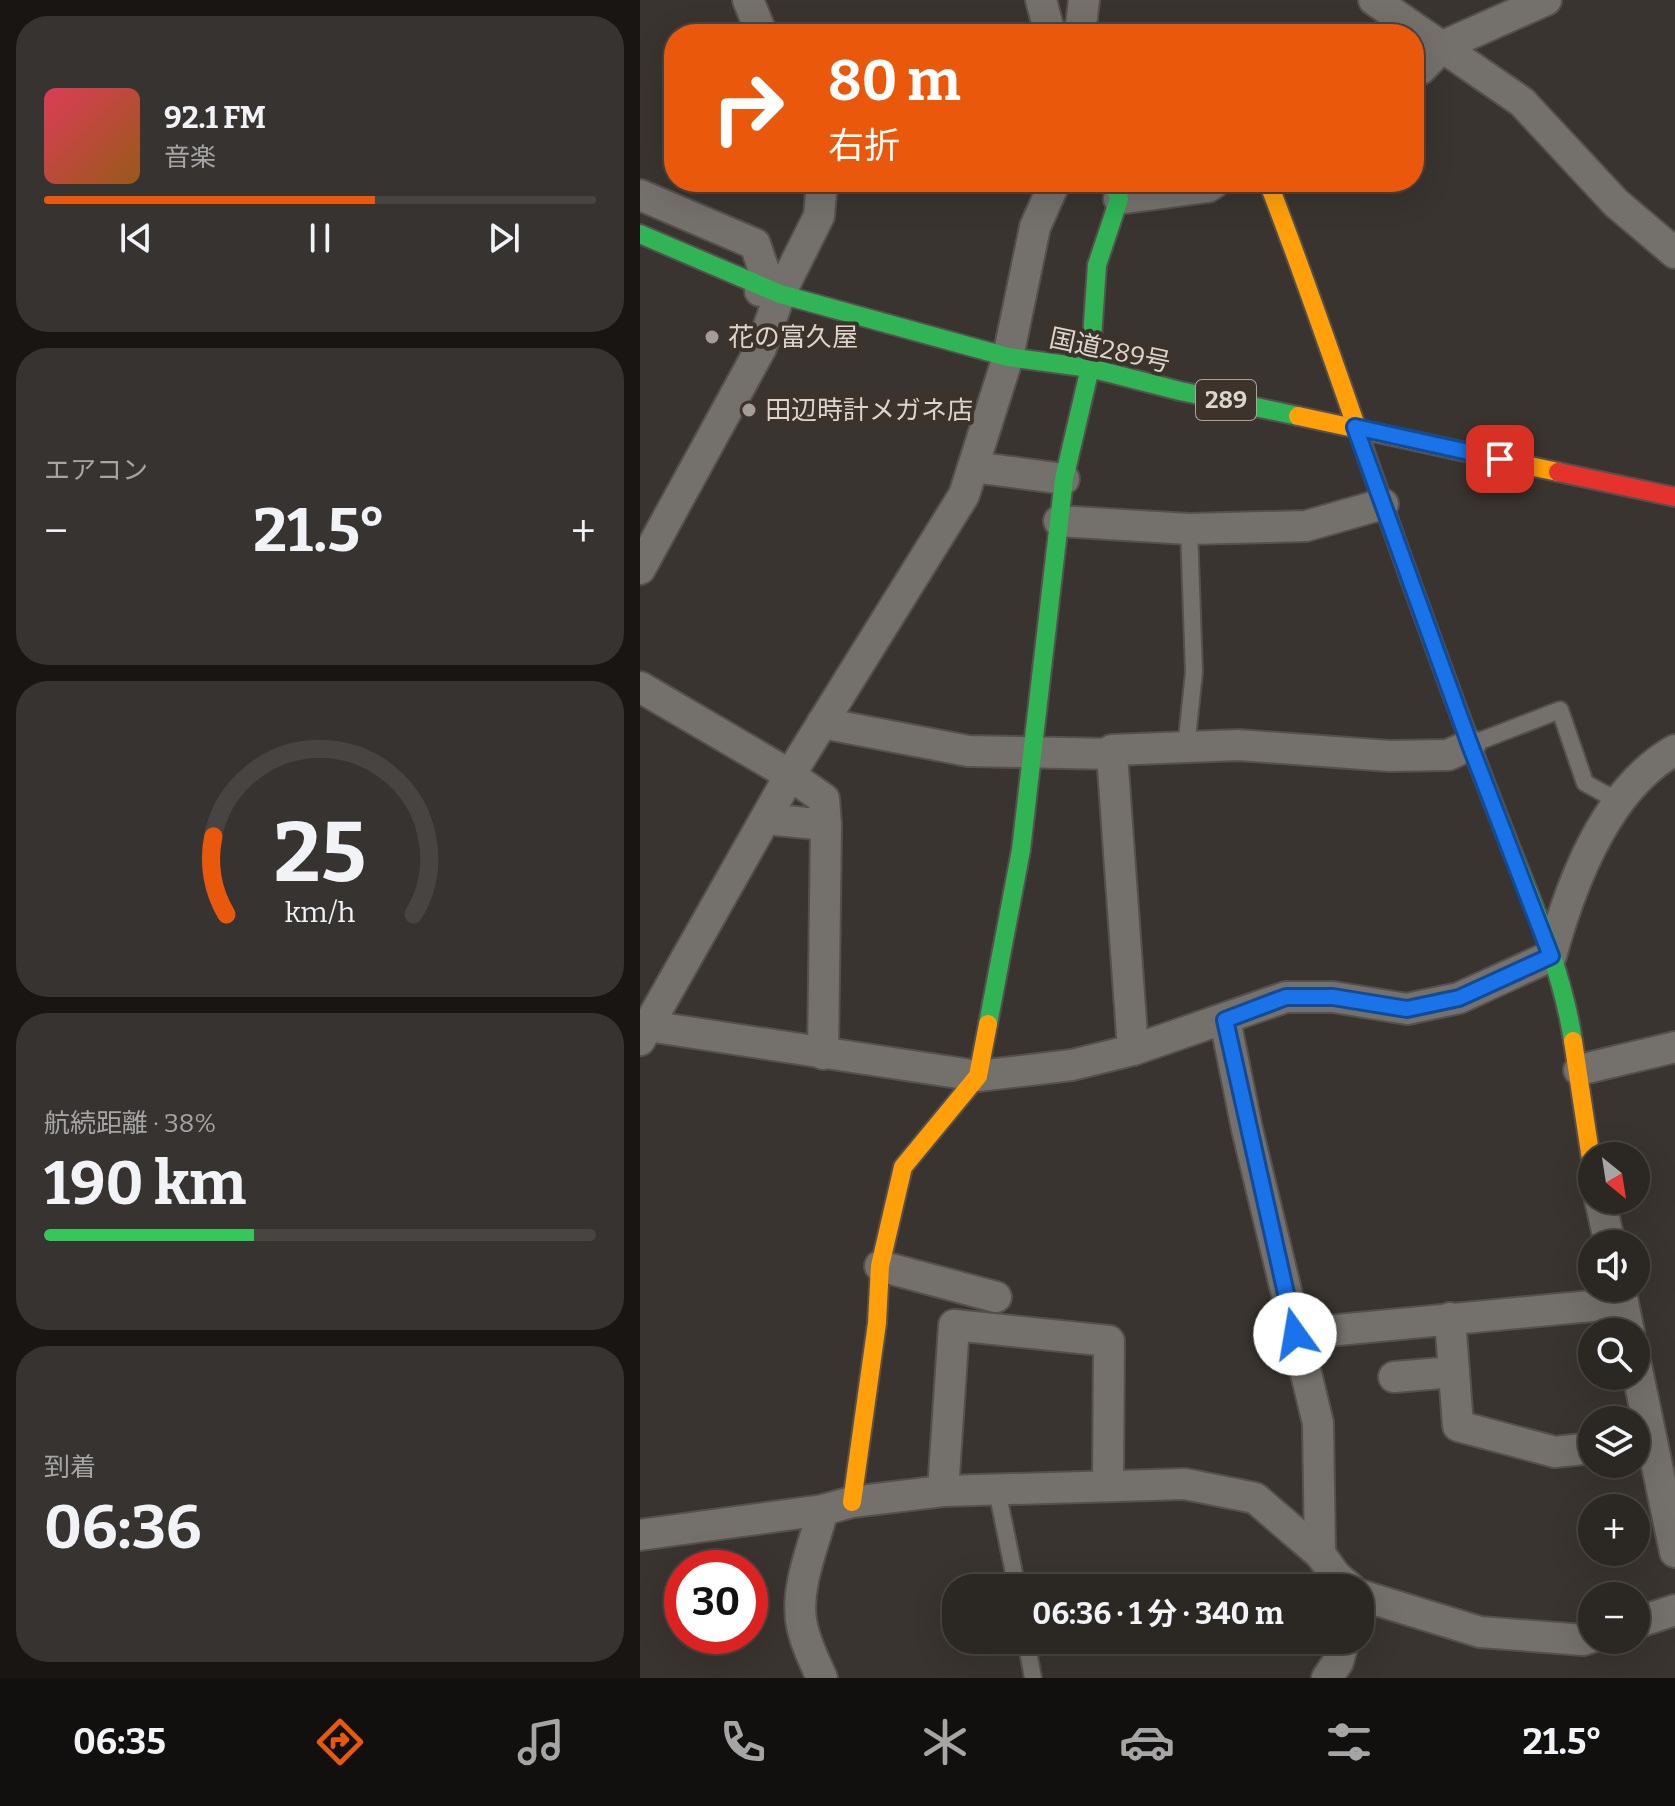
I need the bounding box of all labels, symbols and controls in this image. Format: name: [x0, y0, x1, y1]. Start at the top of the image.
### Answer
text: 80 m: [828, 48, 961, 115]
icon: right: [696, 56, 800, 160]
text: 92.1 FM: [164, 100, 266, 136]
text: 右折: [828, 124, 900, 168]
text: 音楽: [164, 142, 216, 173]
icon: previous: [114, 216, 158, 260]
icon: pause: [298, 216, 342, 260]
icon: next: [482, 216, 526, 260]
place label: 花の富久屋: [728, 322, 858, 353]
street label: 国道289号: [1047, 323, 1173, 378]
marker: 花の富久屋: [703, 328, 721, 346]
road number: 289: [1196, 380, 1256, 420]
place label: 田辺時計メガネ店: [765, 395, 973, 426]
marker: 田辺時計メガネ店: [740, 401, 758, 419]
pin: [1466, 425, 1534, 493]
icon: arrive: [1478, 437, 1522, 481]
text: エアコン: [44, 455, 148, 486]
text: 21.5°: [253, 495, 386, 567]
text: −: [44, 505, 68, 558]
text: +: [571, 505, 596, 558]
text: 25: [274, 803, 366, 903]
text: km/h: [285, 895, 356, 930]
text: 航続距離 · 38%: [44, 1108, 216, 1139]
north arrow: [1578, 1142, 1650, 1214]
map controls: [1578, 1142, 1650, 1654]
text: 190 km: [44, 1148, 246, 1220]
button: sound: [1578, 1230, 1650, 1302]
position arrow: [1253, 1292, 1337, 1376]
button: search: [1578, 1318, 1650, 1390]
button: layers: [1578, 1406, 1650, 1478]
text: 到着: [44, 1452, 96, 1483]
text: 06:36: [44, 1492, 202, 1564]
button: +: [1578, 1494, 1650, 1566]
speed limit sign: 30: [664, 1550, 768, 1654]
button: −: [1578, 1582, 1650, 1654]
text: 06:36 · 1 分 · 340 m: [1032, 1596, 1284, 1632]
icon: directions: [312, 1714, 368, 1770]
icon: music: [513, 1714, 569, 1770]
icon: phone: [715, 1714, 771, 1770]
icon: climate: [917, 1714, 973, 1770]
icon: car: [1119, 1714, 1175, 1770]
icon: filters: [1321, 1714, 1377, 1770]
text: 06:35: [73, 1720, 166, 1764]
text: 21.5°: [1522, 1720, 1602, 1764]

